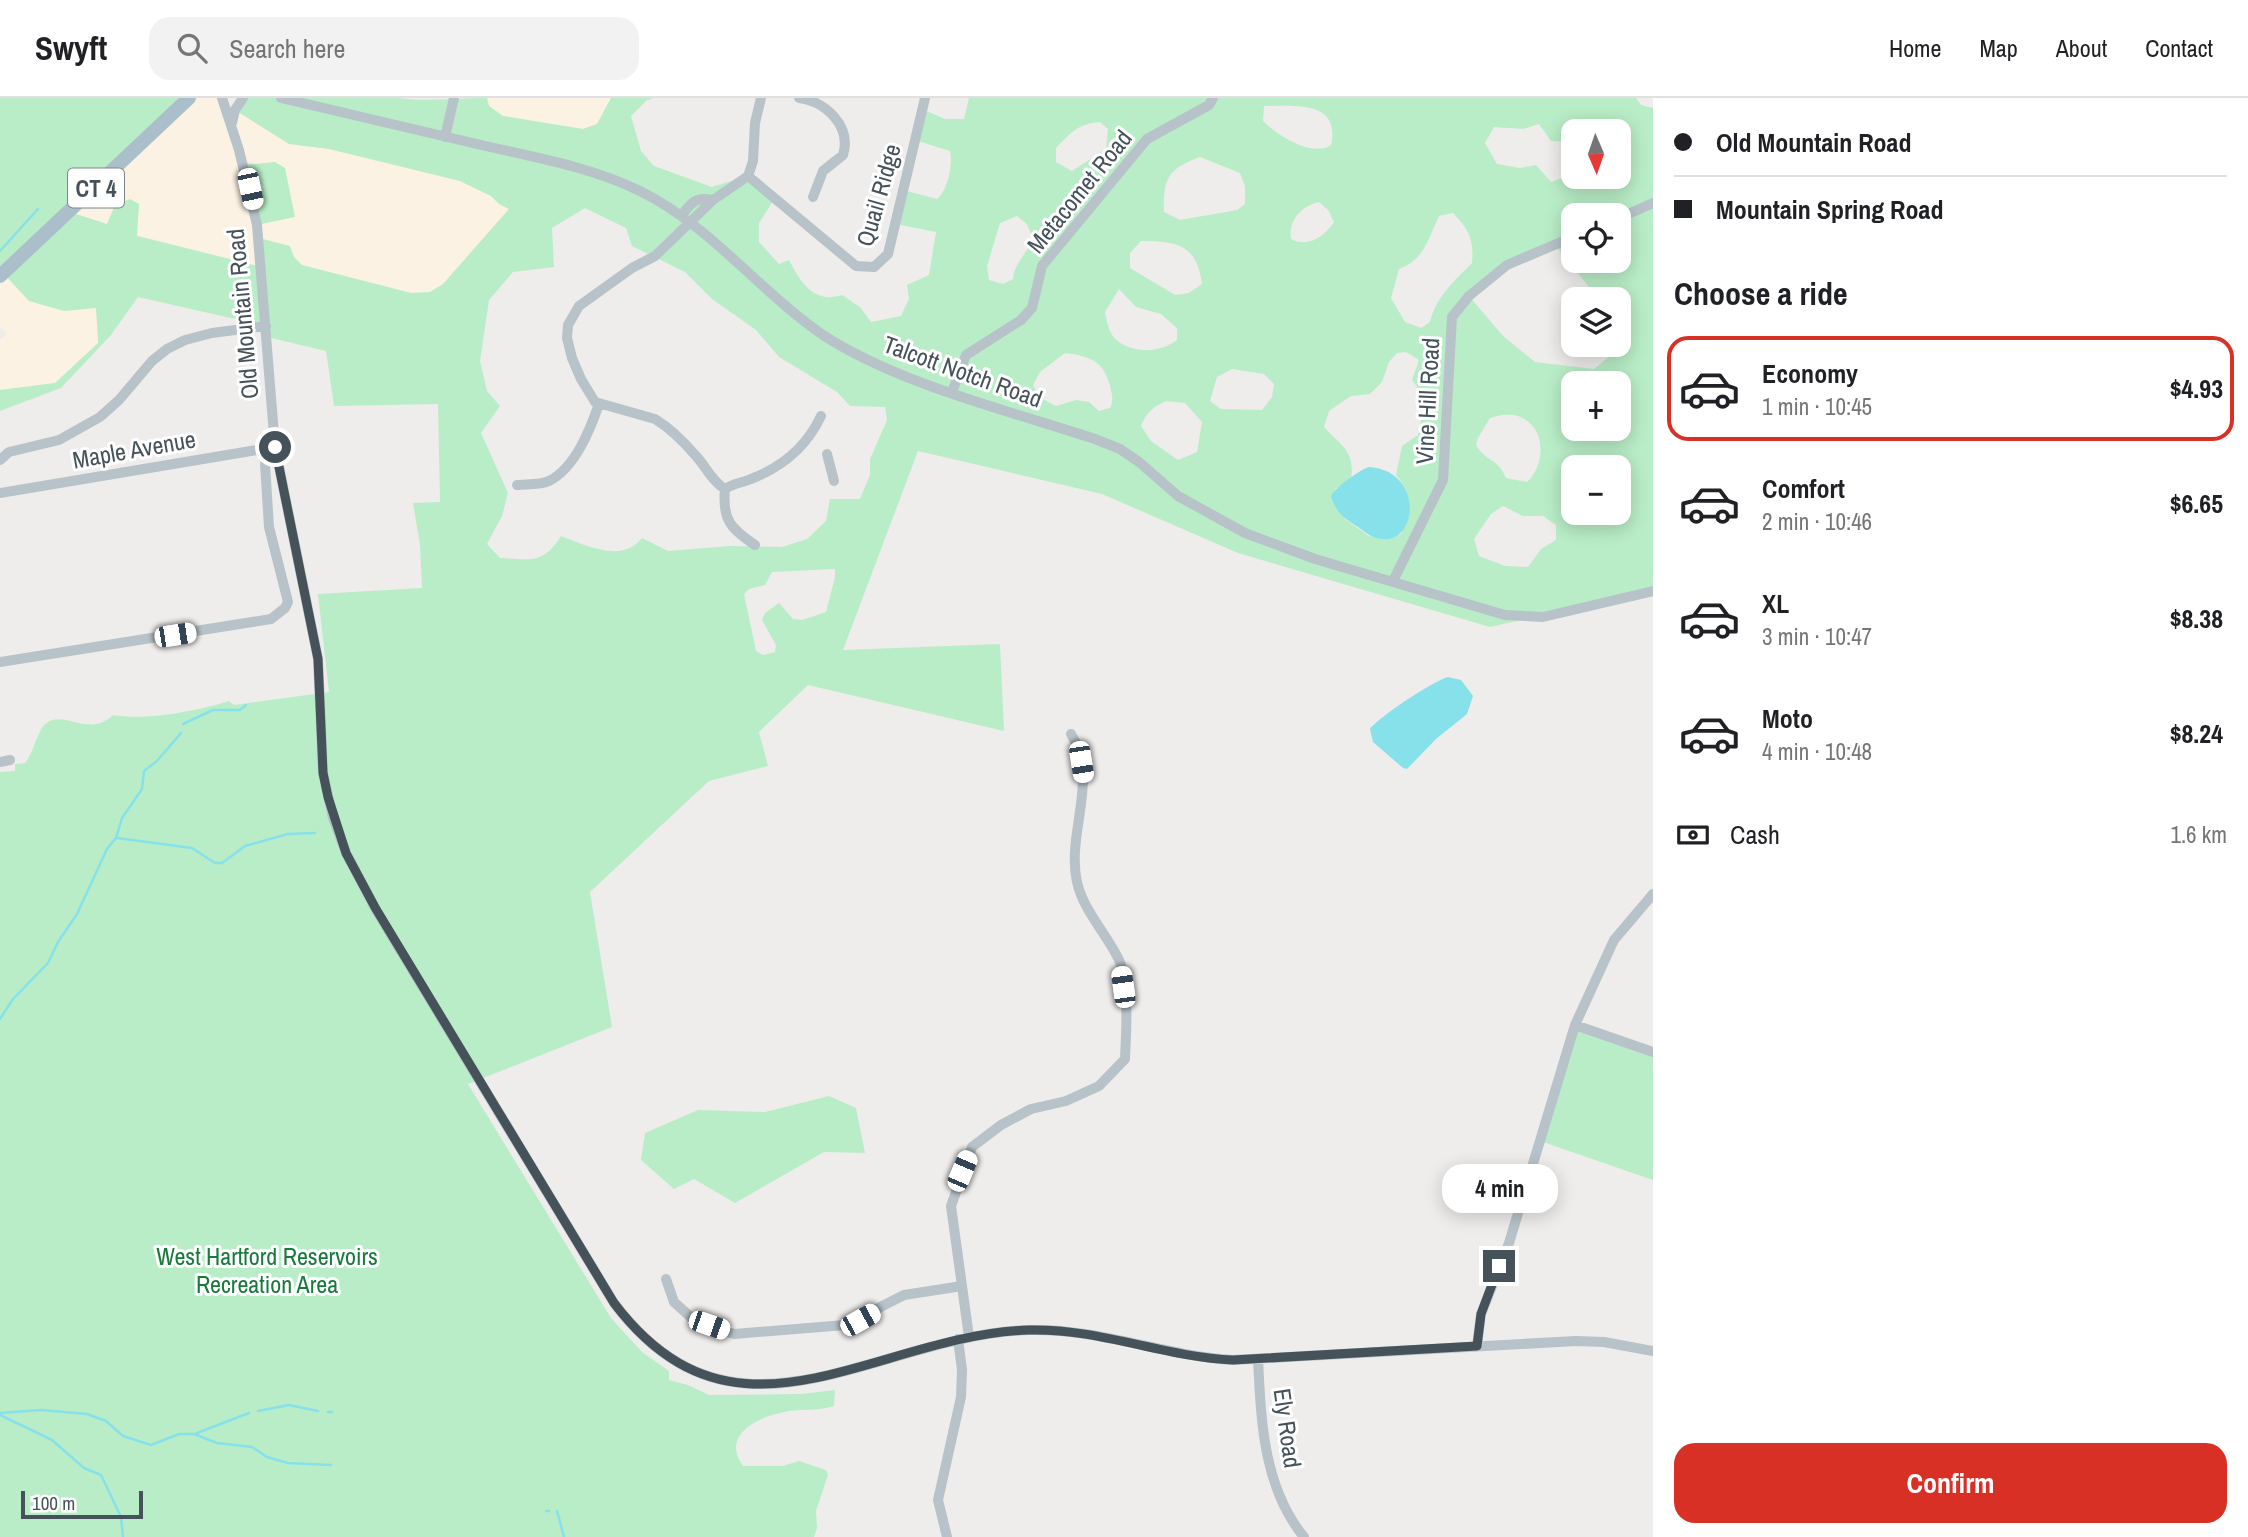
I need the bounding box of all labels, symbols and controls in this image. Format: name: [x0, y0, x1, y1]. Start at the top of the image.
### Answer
search box: [149, 17, 639, 80]
text: Swyft: [35, 26, 107, 70]
icon: search: [173, 29, 211, 67]
text: Search here: [229, 31, 345, 66]
text: Home: [1889, 32, 1941, 64]
text: Map: [1979, 32, 2018, 64]
text: About: [2056, 32, 2107, 64]
text: Contact: [2145, 32, 2213, 64]
north arrow: [1561, 119, 1631, 189]
map controls: [1561, 119, 1631, 525]
street label: Metacomet Road: [1019, 123, 1139, 259]
text: Old Mountain Road: [1716, 125, 1911, 160]
street label: Quail Ridge: [848, 140, 908, 250]
car: [236, 166, 265, 212]
road number: CT 4: [68, 169, 124, 208]
text: Mountain Spring Road: [1716, 192, 1943, 227]
button: locate: [1561, 203, 1631, 273]
street label: Old Mountain Road: [219, 228, 265, 400]
text: Choose a ride: [1674, 272, 1848, 315]
button: layers: [1561, 287, 1631, 357]
street label: Talcott Notch Road: [879, 327, 1047, 415]
street label: Vine Hill Road: [1408, 337, 1446, 465]
text: Economy: [1762, 356, 1858, 391]
icon: car: [1678, 357, 1741, 420]
button: +: [1561, 371, 1631, 441]
text: $4.93: [2170, 371, 2223, 406]
text: 1 min · 10:45: [1762, 391, 1872, 422]
street label: Maple Avenue: [70, 422, 198, 476]
route start: [259, 431, 291, 463]
button: −: [1561, 455, 1631, 525]
text: Comfort: [1762, 471, 1845, 506]
icon: car: [1678, 472, 1741, 535]
text: $6.65: [2170, 486, 2223, 521]
text: 2 min · 10:46: [1762, 506, 1872, 537]
text: XL: [1762, 586, 1789, 621]
icon: car: [1678, 587, 1741, 650]
text: $8.38: [2170, 601, 2223, 636]
car: [153, 621, 198, 649]
text: 3 min · 10:47: [1762, 621, 1872, 652]
text: Moto: [1762, 701, 1813, 736]
icon: car: [1678, 702, 1741, 765]
text: $8.24: [2170, 716, 2223, 751]
text: 4 min · 10:48: [1762, 736, 1872, 767]
car: [1068, 740, 1095, 784]
icon: cash: [1674, 816, 1712, 854]
text: Cash: [1730, 817, 1780, 852]
text: 1.6 km: [2170, 819, 2227, 850]
car: [1110, 965, 1137, 1009]
car: [945, 1148, 980, 1194]
callout: 4 min: [1441, 1164, 1557, 1214]
text: 4 min: [1475, 1173, 1525, 1204]
park label: West Hartford Reservoirs Recreation Area: [156, 1240, 378, 1300]
route end: [1483, 1250, 1515, 1282]
car: [837, 1301, 884, 1339]
car: [686, 1308, 733, 1342]
street label: Ely Road: [1267, 1386, 1309, 1470]
button: Confirm: [1674, 1443, 2227, 1523]
scale bar: [21, 1488, 144, 1520]
text: 100 m: [32, 1490, 75, 1516]

